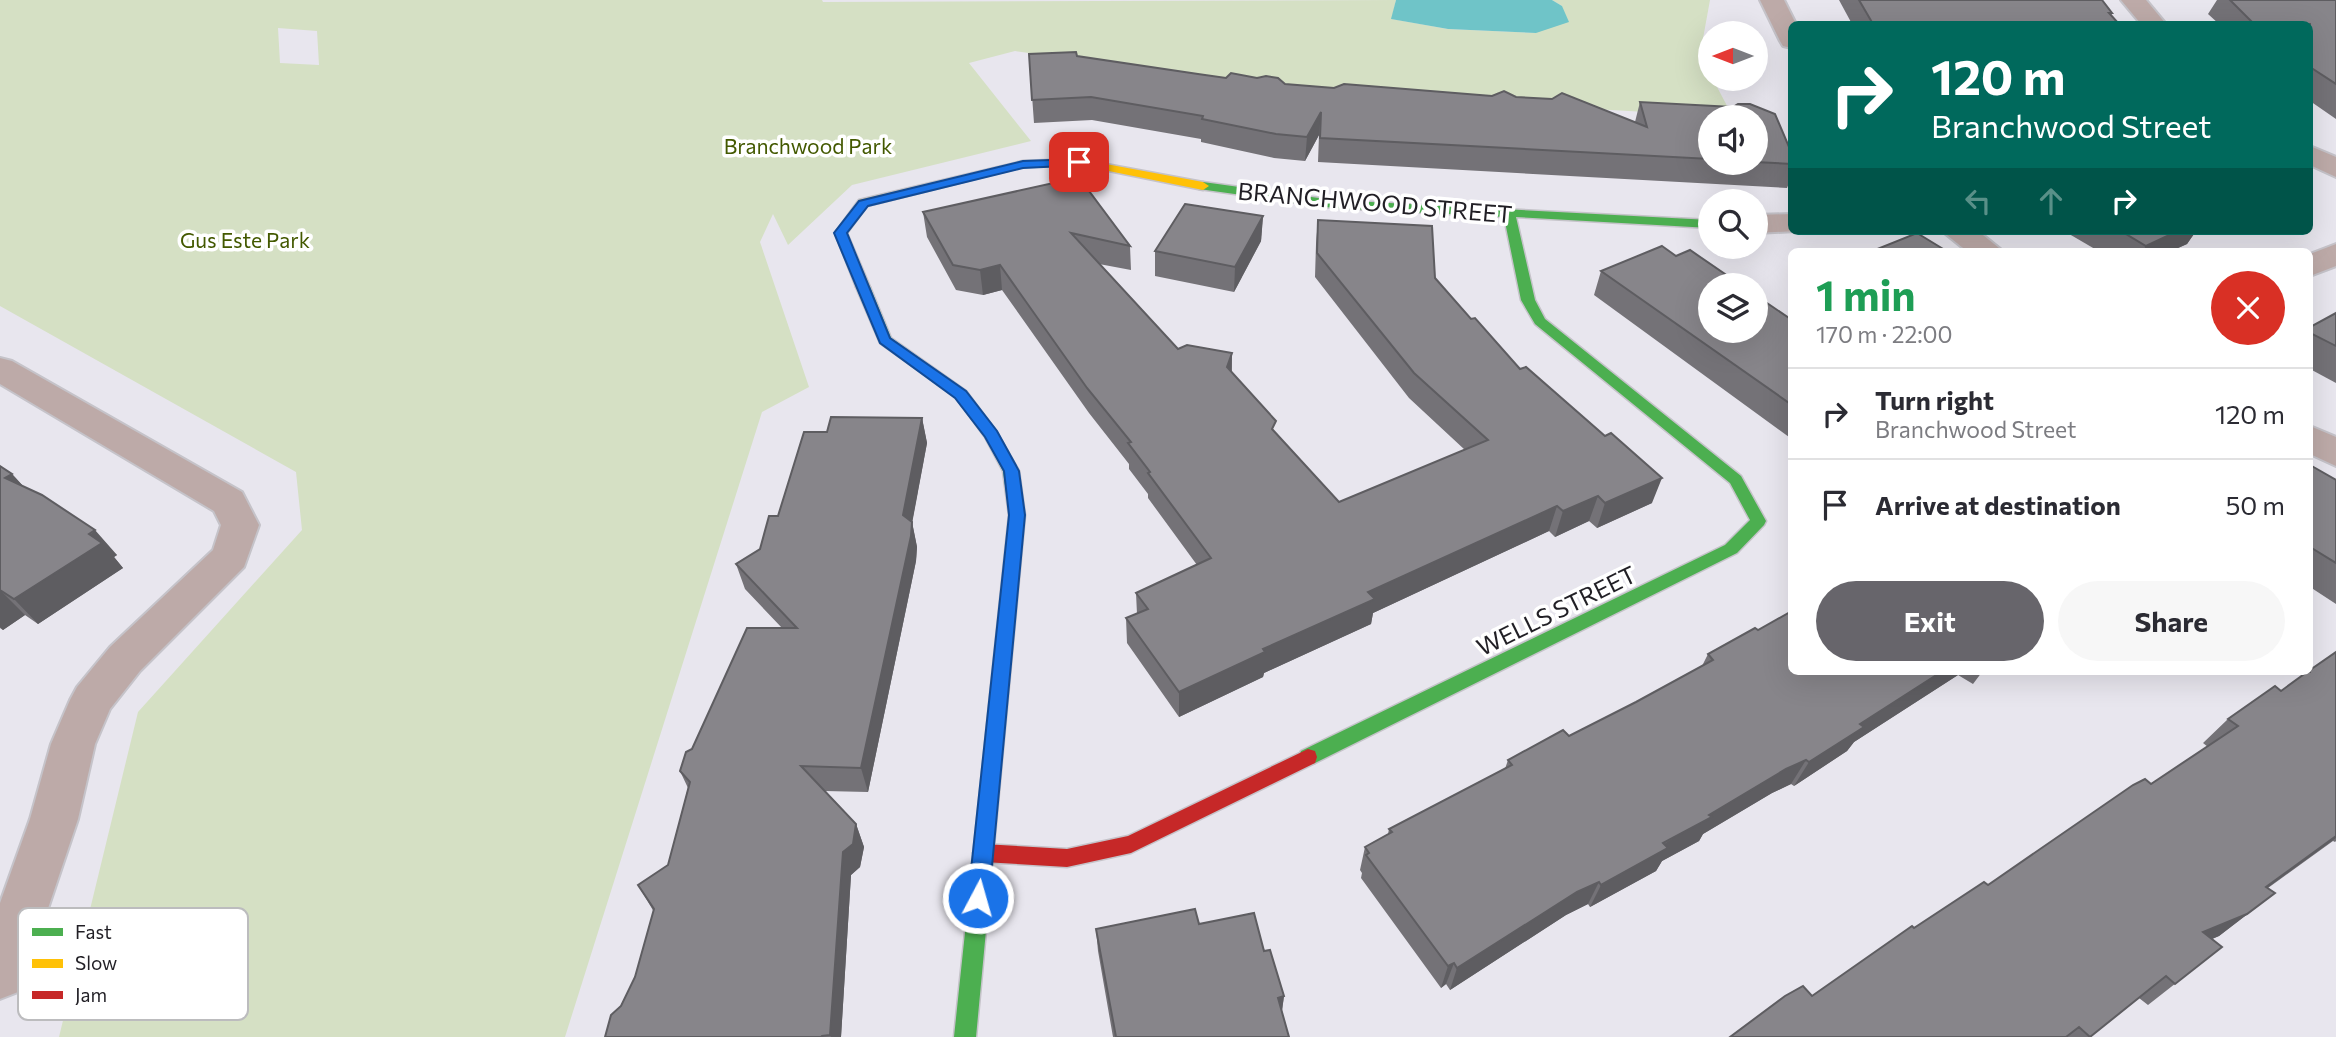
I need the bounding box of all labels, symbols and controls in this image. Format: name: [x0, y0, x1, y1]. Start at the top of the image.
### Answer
north arrow: [1698, 21, 1768, 91]
map controls: [1698, 21, 1768, 343]
text: 120 m: [1931, 45, 2065, 105]
icon: right: [1816, 49, 1907, 140]
button: sound: [1698, 105, 1768, 175]
text: Branchwood Street: [1931, 105, 2211, 145]
pin: [1049, 132, 1109, 192]
park label: Branchwood Park: [724, 133, 892, 158]
icon: arrive: [1060, 143, 1098, 181]
street label: BRANCHWOOD STREET: [1237, 176, 1513, 228]
icon: left: [1959, 182, 1997, 220]
icon: ahead: [2032, 182, 2070, 220]
icon: right: [2105, 182, 2143, 220]
button: search: [1698, 189, 1768, 259]
park label: Gus Este Park: [180, 227, 310, 252]
text: 1 min: [1816, 268, 1916, 320]
button: close: [2211, 271, 2285, 345]
button: layers: [1698, 273, 1768, 343]
text: 170 m · 22:00: [1816, 320, 1953, 348]
text: Turn right: [1875, 384, 1994, 415]
icon: right: [1816, 395, 1854, 433]
text: 120 m: [2215, 398, 2285, 429]
text: Branchwood Street: [1875, 415, 2077, 443]
icon: arrive: [1816, 486, 1854, 524]
text: Arrive at destination: [1875, 489, 2121, 520]
text: 50 m: [2225, 489, 2285, 520]
street label: WELLS STREET: [1471, 559, 1641, 661]
button: Exit: [1816, 581, 2044, 661]
button: Share: [2058, 581, 2285, 661]
position arrow: [941, 861, 1015, 935]
legend: [18, 908, 248, 1020]
text: Fast: [75, 920, 112, 943]
text: Slow: [75, 951, 117, 974]
text: Jam: [75, 983, 107, 1006]

